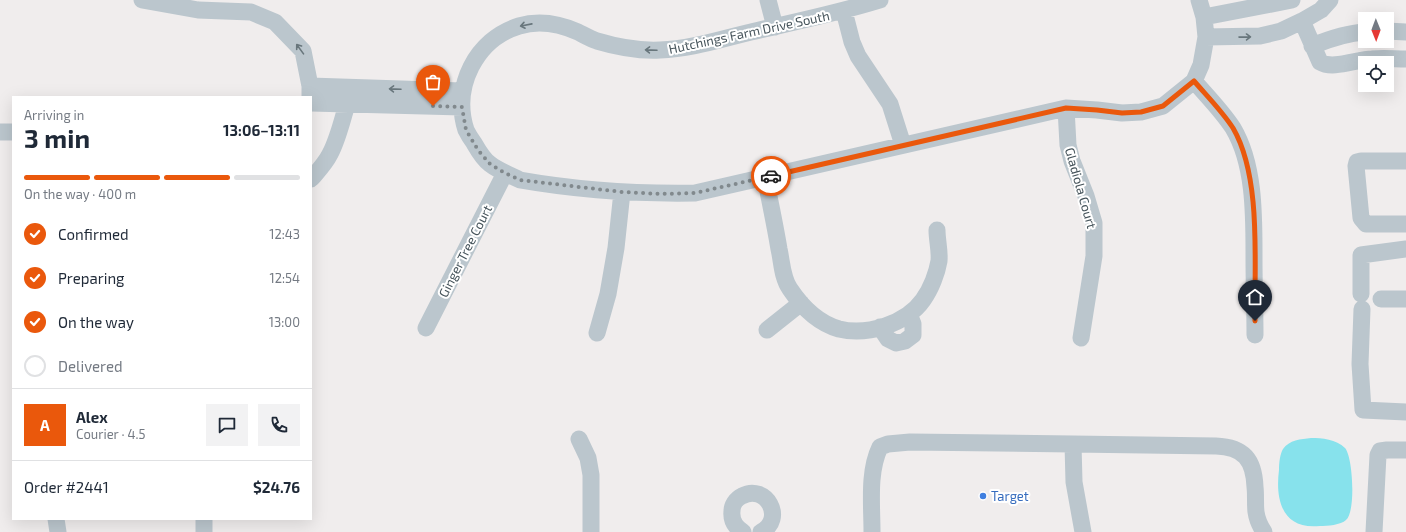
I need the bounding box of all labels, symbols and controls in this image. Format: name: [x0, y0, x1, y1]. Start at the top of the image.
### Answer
street label: Hutchings Farm Drive South: [667, 7, 831, 57]
north arrow: [1358, 12, 1394, 48]
map controls: [1358, 12, 1394, 92]
one-way arrow: [519, 22, 532, 30]
one-way arrow: [1238, 33, 1251, 41]
one-way arrow: [296, 43, 304, 54]
one-way arrow: [645, 46, 658, 54]
button: locate: [1358, 56, 1394, 92]
pin: [416, 65, 450, 106]
icon: bag: [422, 71, 444, 93]
one-way arrow: [389, 85, 402, 93]
text: Arriving in: [24, 107, 84, 123]
text: 13:06–13:11: [223, 121, 300, 139]
text: 3 min: [24, 122, 90, 153]
street label: Gladiola Court: [1062, 146, 1100, 230]
courier: [751, 156, 791, 196]
icon: car: [760, 165, 782, 187]
text: On the way · 400 m: [24, 186, 136, 202]
street label: Ginger Tree Court: [435, 202, 495, 300]
icon: check: [24, 223, 46, 245]
text: Confirmed: [58, 225, 129, 243]
text: 12:43: [269, 226, 300, 242]
icon: check: [24, 267, 46, 289]
text: Preparing: [58, 269, 124, 287]
text: 12:54: [269, 270, 300, 286]
pin: [1238, 280, 1272, 321]
icon: home: [1244, 286, 1266, 308]
icon: check: [24, 311, 46, 333]
text: On the way: [58, 313, 134, 331]
text: 13:00: [269, 314, 300, 330]
text: Delivered: [58, 357, 123, 375]
button: chat: [206, 404, 248, 446]
button: phone: [258, 404, 300, 446]
text: Alex: [76, 408, 108, 426]
text: A: [40, 416, 50, 434]
text: Courier · 4.5: [76, 426, 145, 442]
text: Order #2441: [24, 478, 109, 496]
text: $24.76: [253, 478, 300, 496]
place label: Target: [991, 488, 1029, 504]
marker: Target: [978, 491, 988, 501]

